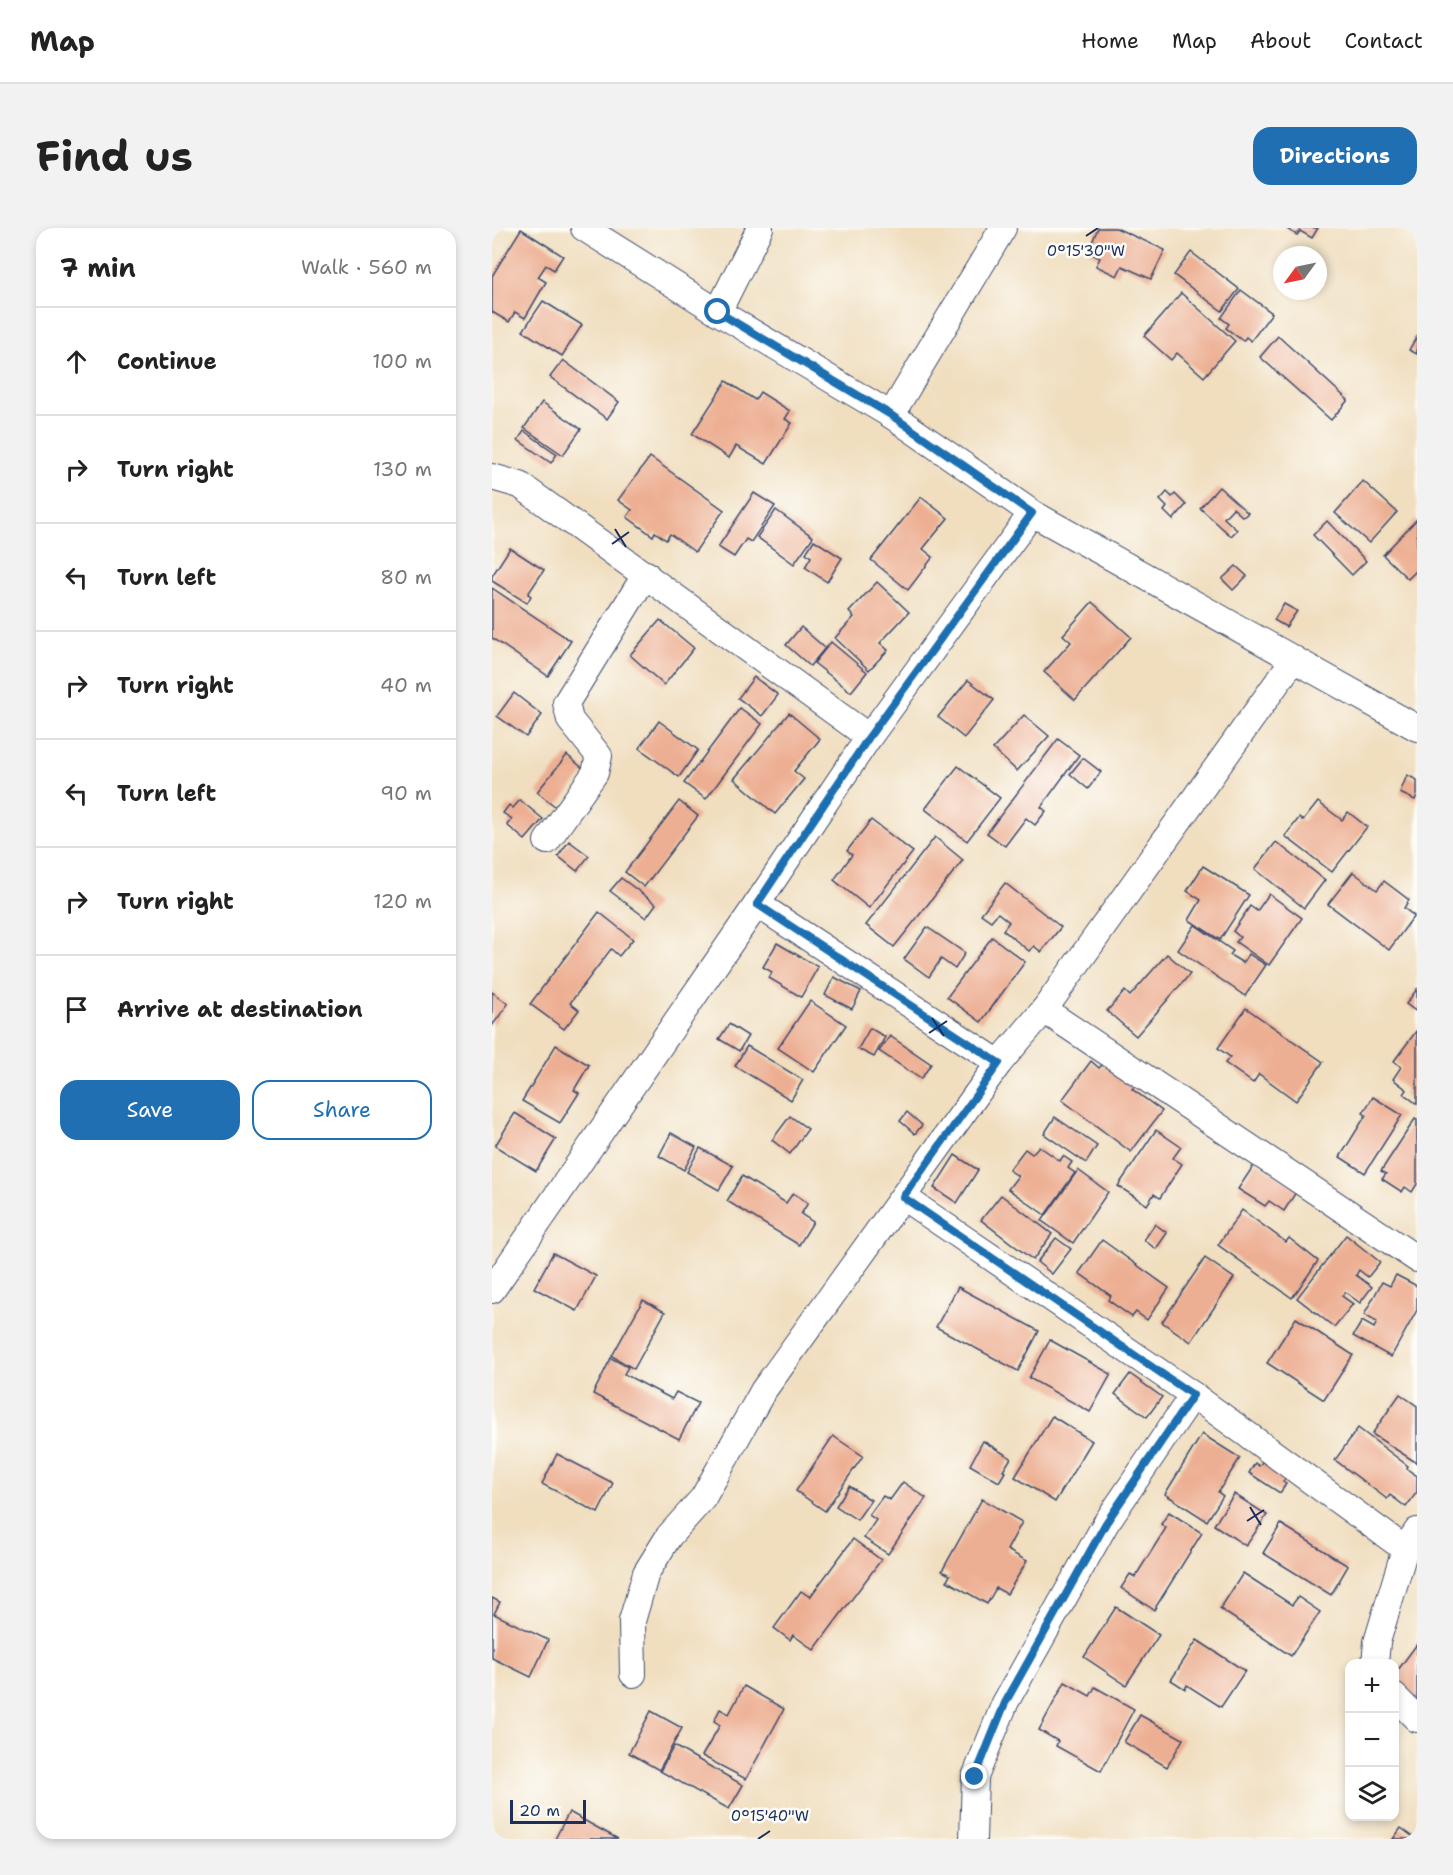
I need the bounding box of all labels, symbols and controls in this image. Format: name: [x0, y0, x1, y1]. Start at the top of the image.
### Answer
text: Map: [30, 22, 95, 60]
text: Home: [1081, 27, 1139, 55]
text: Map: [1172, 27, 1217, 55]
text: About: [1250, 27, 1311, 55]
text: Contact: [1344, 27, 1423, 55]
button: Directions: [1253, 127, 1417, 185]
text: Find us: [36, 128, 193, 184]
text: 0°15'30"W: [1047, 241, 1125, 261]
north arrow: [1273, 246, 1327, 300]
text: 7 min: [60, 250, 136, 285]
text: Walk · 560 m: [301, 254, 432, 280]
route start: [704, 298, 730, 324]
icon: ahead: [60, 345, 93, 378]
text: Continue: [117, 347, 217, 376]
text: 100 m: [372, 348, 432, 374]
icon: right: [60, 453, 93, 486]
text: Turn right: [117, 455, 234, 484]
text: 130 m: [373, 456, 432, 482]
icon: left: [60, 561, 93, 594]
text: Turn left: [117, 563, 216, 592]
text: 80 m: [380, 564, 432, 590]
icon: right: [60, 669, 93, 702]
text: Turn right: [117, 671, 234, 700]
text: 40 m: [380, 672, 432, 698]
icon: left: [60, 777, 93, 810]
text: Turn left: [117, 779, 216, 808]
text: 90 m: [380, 780, 432, 806]
icon: right: [60, 885, 93, 918]
text: Turn right: [117, 887, 234, 916]
text: 120 m: [373, 888, 432, 914]
icon: arrive: [60, 993, 93, 1026]
text: Arrive at destination: [117, 995, 363, 1024]
button: Save: [60, 1080, 240, 1140]
button: Share: [252, 1080, 432, 1140]
map controls: [1345, 1659, 1399, 1821]
button: +: [1345, 1659, 1399, 1713]
button: −: [1345, 1713, 1399, 1767]
route end: [961, 1763, 987, 1789]
button: layers: [1345, 1767, 1399, 1821]
scale bar: [510, 1797, 586, 1824]
text: 20 m: [519, 1800, 560, 1821]
text: 0°15'40"W: [731, 1806, 809, 1826]

